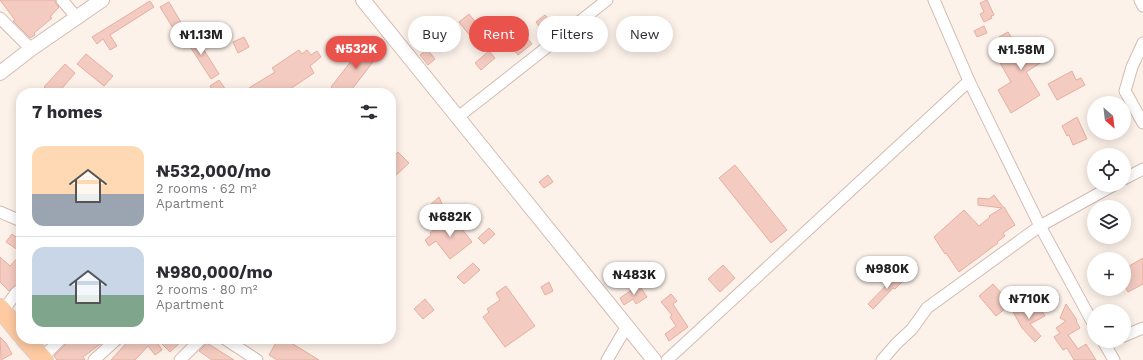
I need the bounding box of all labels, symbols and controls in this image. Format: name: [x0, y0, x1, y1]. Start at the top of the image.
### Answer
chip: Buy: [408, 16, 461, 52]
chip: Rent: [469, 16, 529, 52]
chip: Filters: [537, 16, 608, 52]
chip: New: [616, 16, 673, 52]
pin: ₦1.13M: [168, 22, 234, 56]
text: ₦1.13M: [179, 27, 223, 42]
pin: ₦532K: [328, 36, 384, 70]
pin: ₦1.58M: [988, 37, 1054, 71]
text: ₦532K: [335, 41, 377, 56]
text: ₦1.58M: [997, 42, 1045, 57]
north arrow: [1087, 96, 1131, 140]
map controls: [1087, 96, 1131, 348]
icon: filters: [358, 101, 380, 123]
text: 7 homes: [32, 102, 102, 122]
button: locate: [1087, 148, 1131, 192]
text: ₦532,000/mo: [156, 161, 271, 181]
icon: home: [64, 162, 112, 210]
text: 2 rooms · 62 m²: [156, 181, 257, 196]
text: Apartment: [156, 196, 224, 211]
button: layers: [1087, 200, 1131, 244]
pin: ₦682K: [422, 204, 478, 238]
text: ₦682K: [428, 209, 472, 224]
button: +: [1087, 252, 1131, 296]
pin: ₦980K: [859, 256, 915, 290]
text: ₦980K: [865, 261, 909, 276]
text: ₦980,000/mo: [156, 262, 273, 282]
pin: ₦483K: [606, 262, 662, 296]
icon: home: [64, 263, 112, 311]
text: ₦483K: [612, 267, 656, 282]
text: 2 rooms · 80 m²: [156, 282, 257, 297]
pin: ₦710K: [1001, 286, 1057, 320]
text: ₦710K: [1008, 291, 1050, 306]
text: Apartment: [156, 297, 224, 312]
button: −: [1087, 304, 1131, 348]

